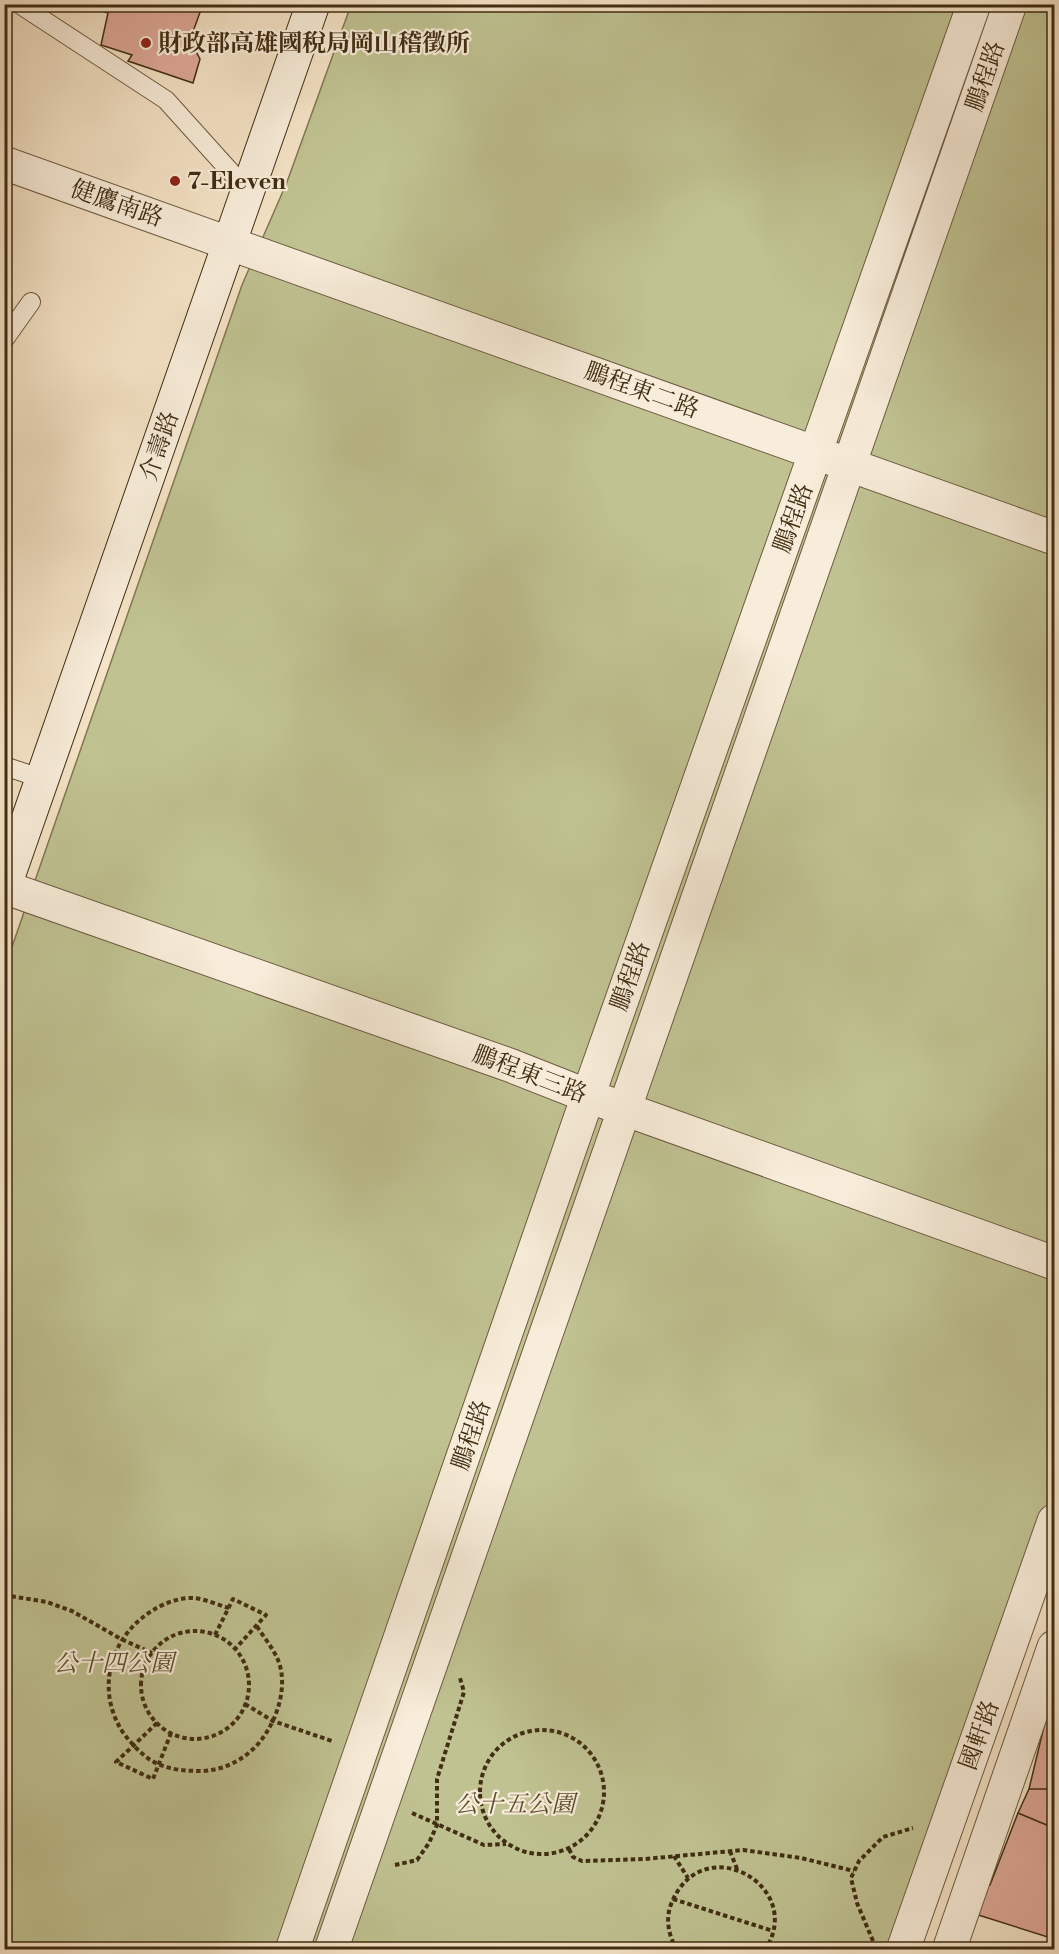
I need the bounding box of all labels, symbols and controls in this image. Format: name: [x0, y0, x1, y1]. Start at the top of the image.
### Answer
place label: 財政部高雄國稅局岡山稽徵所: [158, 29, 470, 59]
marker: 財政部高雄國稅局岡山稽徵所: [139, 36, 153, 50]
street label: 鵬程路: [960, 37, 1012, 115]
place label: 7-Eleven: [187, 167, 286, 197]
street label: 健鷹南路: [66, 174, 167, 234]
marker: 7-Eleven: [168, 174, 182, 188]
street label: 鵬程東二路: [580, 356, 703, 426]
street label: 介壽路: [134, 407, 186, 485]
street label: 鵬程路: [768, 479, 820, 557]
street label: 鵬程路: [605, 937, 657, 1015]
street label: 鵬程東三路: [468, 1039, 591, 1110]
street label: 鵬程路: [446, 1396, 498, 1474]
park label: 公十四公園: [54, 1649, 178, 1679]
street label: 國軒路: [954, 1696, 1006, 1774]
park label: 公十五公園: [455, 1790, 579, 1820]

